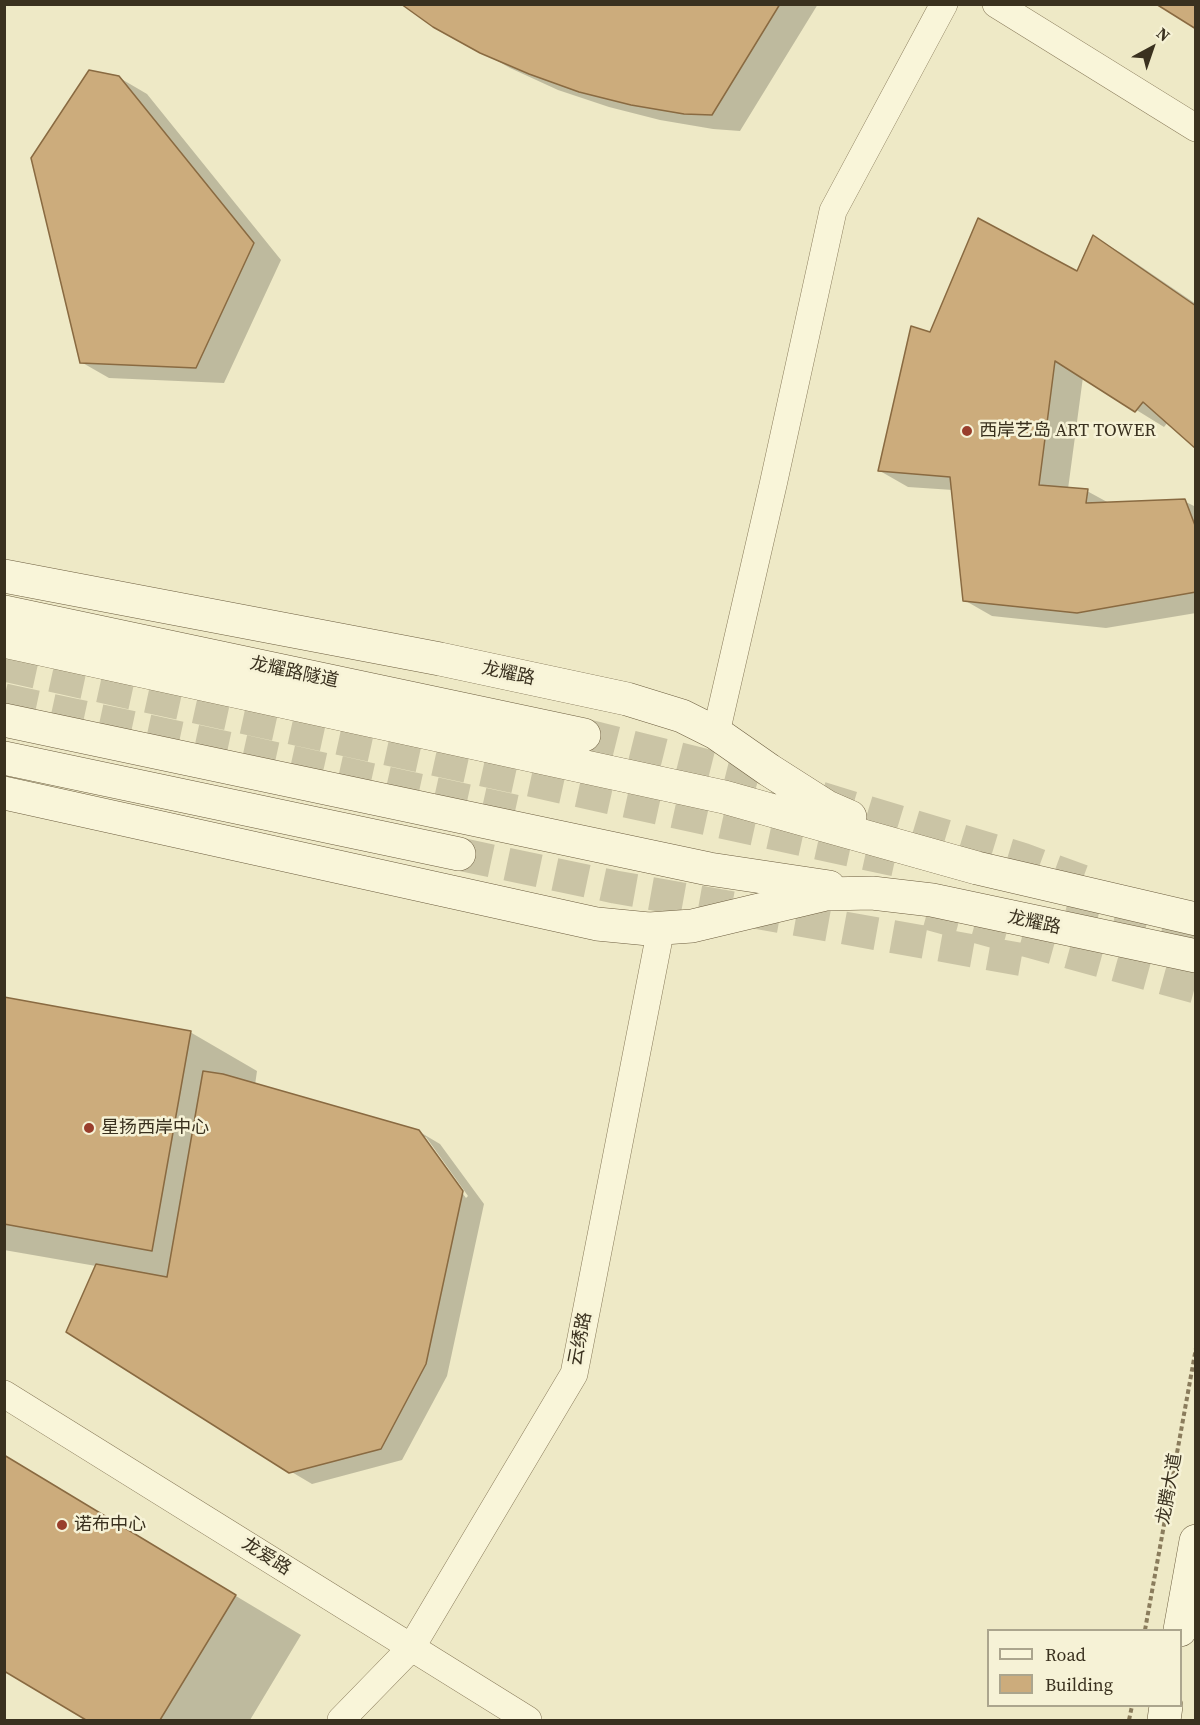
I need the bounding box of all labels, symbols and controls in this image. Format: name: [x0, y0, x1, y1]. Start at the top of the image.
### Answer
north arrow: [1122, 18, 1182, 78]
text: N: [1152, 22, 1175, 46]
place label: 西岸艺岛 ART TOWER: [979, 420, 1156, 442]
marker: 西岸艺岛 ART TOWER: [960, 424, 974, 438]
street label: 龙耀路隧道: [248, 653, 340, 693]
street label: 龙耀路: [479, 658, 537, 690]
street label: 龙耀路: [1005, 907, 1063, 939]
place label: 星扬西岸中心: [101, 1117, 209, 1139]
marker: 星扬西岸中心: [82, 1121, 96, 1135]
street label: 云绣路: [565, 1310, 597, 1368]
street label: 龙腾大道: [1153, 1452, 1187, 1526]
place label: 诺布中心: [74, 1514, 146, 1536]
marker: 诺布中心: [55, 1518, 69, 1532]
street label: 龙爱路: [237, 1534, 295, 1580]
legend: [987, 1629, 1182, 1707]
text: Road: [1045, 1642, 1086, 1667]
text: Building: [1045, 1672, 1113, 1697]

